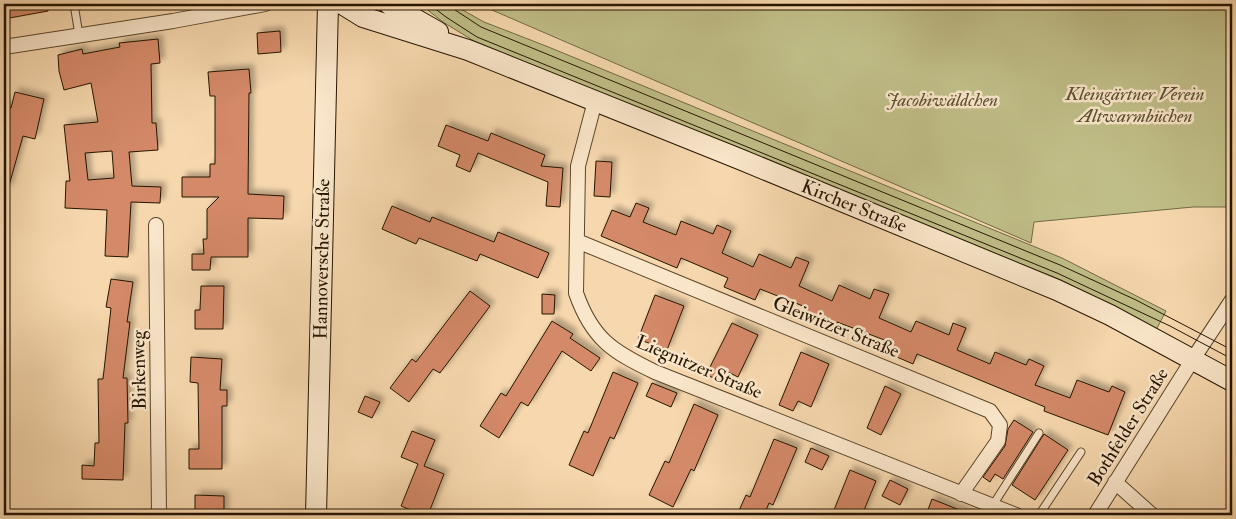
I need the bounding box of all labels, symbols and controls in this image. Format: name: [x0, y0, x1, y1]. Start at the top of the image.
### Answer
park label: Kleingärtner Verein Altwarmbüchen: [1064, 82, 1205, 128]
park label: Jacobiwäldchen: [886, 88, 998, 112]
street label: Kircher Straße: [798, 174, 910, 238]
street label: Hannoversche Straße: [309, 178, 335, 340]
street label: Gleiwitzer Straße: [769, 291, 903, 363]
street label: Birkenweg: [126, 329, 152, 410]
street label: Liegnitzer Straße: [632, 330, 766, 404]
street label: Bothfelder Straße: [1082, 363, 1174, 490]

